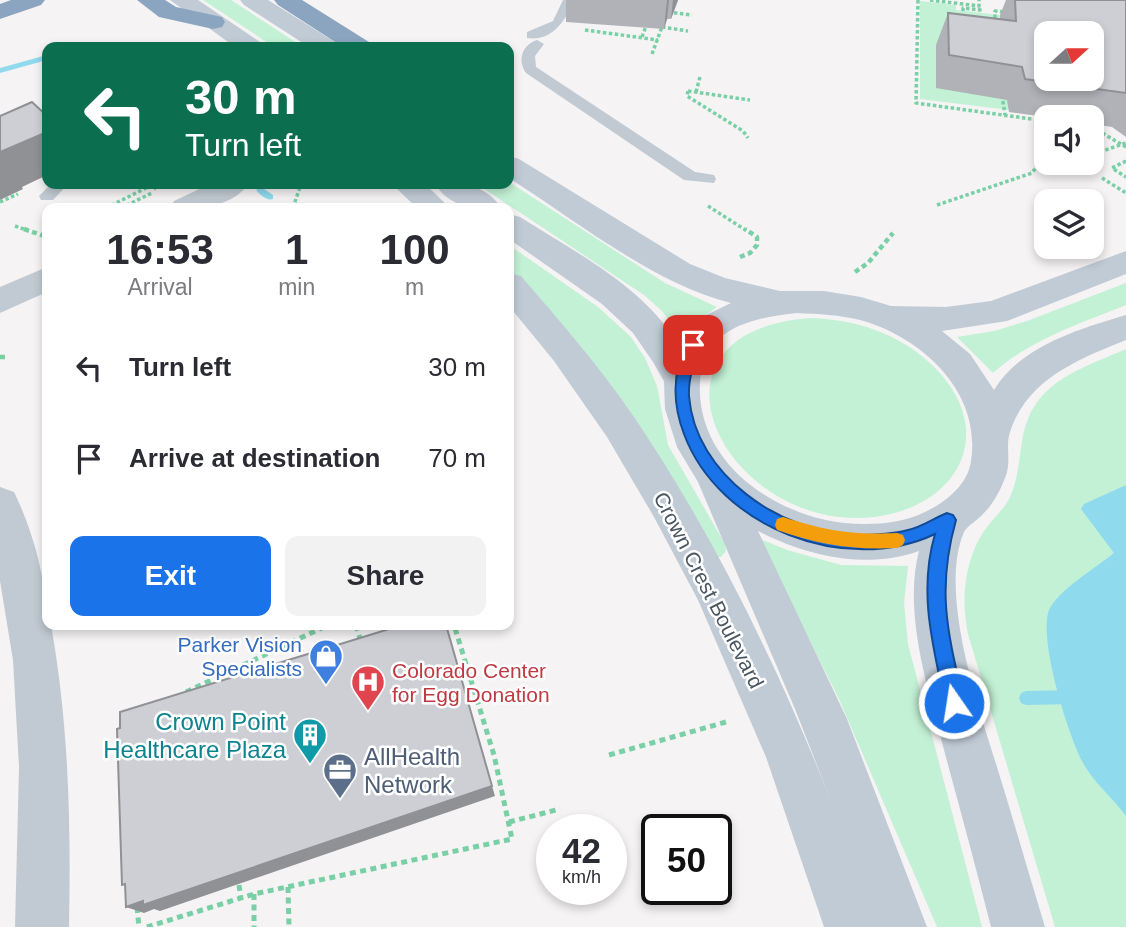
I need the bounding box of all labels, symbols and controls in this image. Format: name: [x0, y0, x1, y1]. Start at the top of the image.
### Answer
north arrow: [1034, 21, 1104, 91]
map controls: [1034, 21, 1104, 259]
icon: left: [70, 70, 161, 161]
text: 30 m: [185, 70, 297, 124]
button: sound: [1034, 105, 1104, 175]
text: Turn left: [185, 127, 301, 163]
button: layers: [1034, 189, 1104, 259]
text: 16:53: [106, 226, 214, 273]
text: 1: [285, 226, 308, 273]
text: 100: [380, 226, 450, 273]
text: Arrival: [127, 274, 193, 300]
text: min: [278, 274, 315, 300]
text: m: [405, 274, 424, 300]
pin: [663, 315, 723, 375]
icon: arrive: [674, 326, 712, 364]
icon: left: [70, 349, 108, 387]
text: Turn left: [129, 352, 231, 382]
text: 30 m: [428, 352, 486, 382]
icon: arrive: [70, 440, 108, 478]
text: Arrive at destination: [129, 443, 380, 473]
text: 70 m: [428, 443, 486, 473]
street label: Crown Crest Boulevard: [649, 488, 769, 692]
button: Exit: [70, 536, 271, 616]
button: Share: [285, 536, 486, 616]
place label: Parker Vision Specialists: [177, 633, 302, 680]
shop icon: Parker Vision Specialists: [307, 637, 345, 686]
place label: Colorado Center for Egg Donation: [392, 659, 550, 706]
hospital icon: Colorado Center for Egg Donation: [349, 663, 387, 712]
position arrow: [917, 666, 991, 740]
place label: Crown Point Healthcare Plaza: [103, 708, 287, 763]
building icon: Crown Point Healthcare Plaza: [291, 716, 329, 765]
place label: AllHealth Network: [364, 743, 460, 798]
office icon: AllHealth Network: [321, 751, 359, 800]
speed limit sign: 50: [641, 814, 732, 905]
text: 42: [562, 831, 601, 870]
text: km/h: [562, 867, 601, 887]

